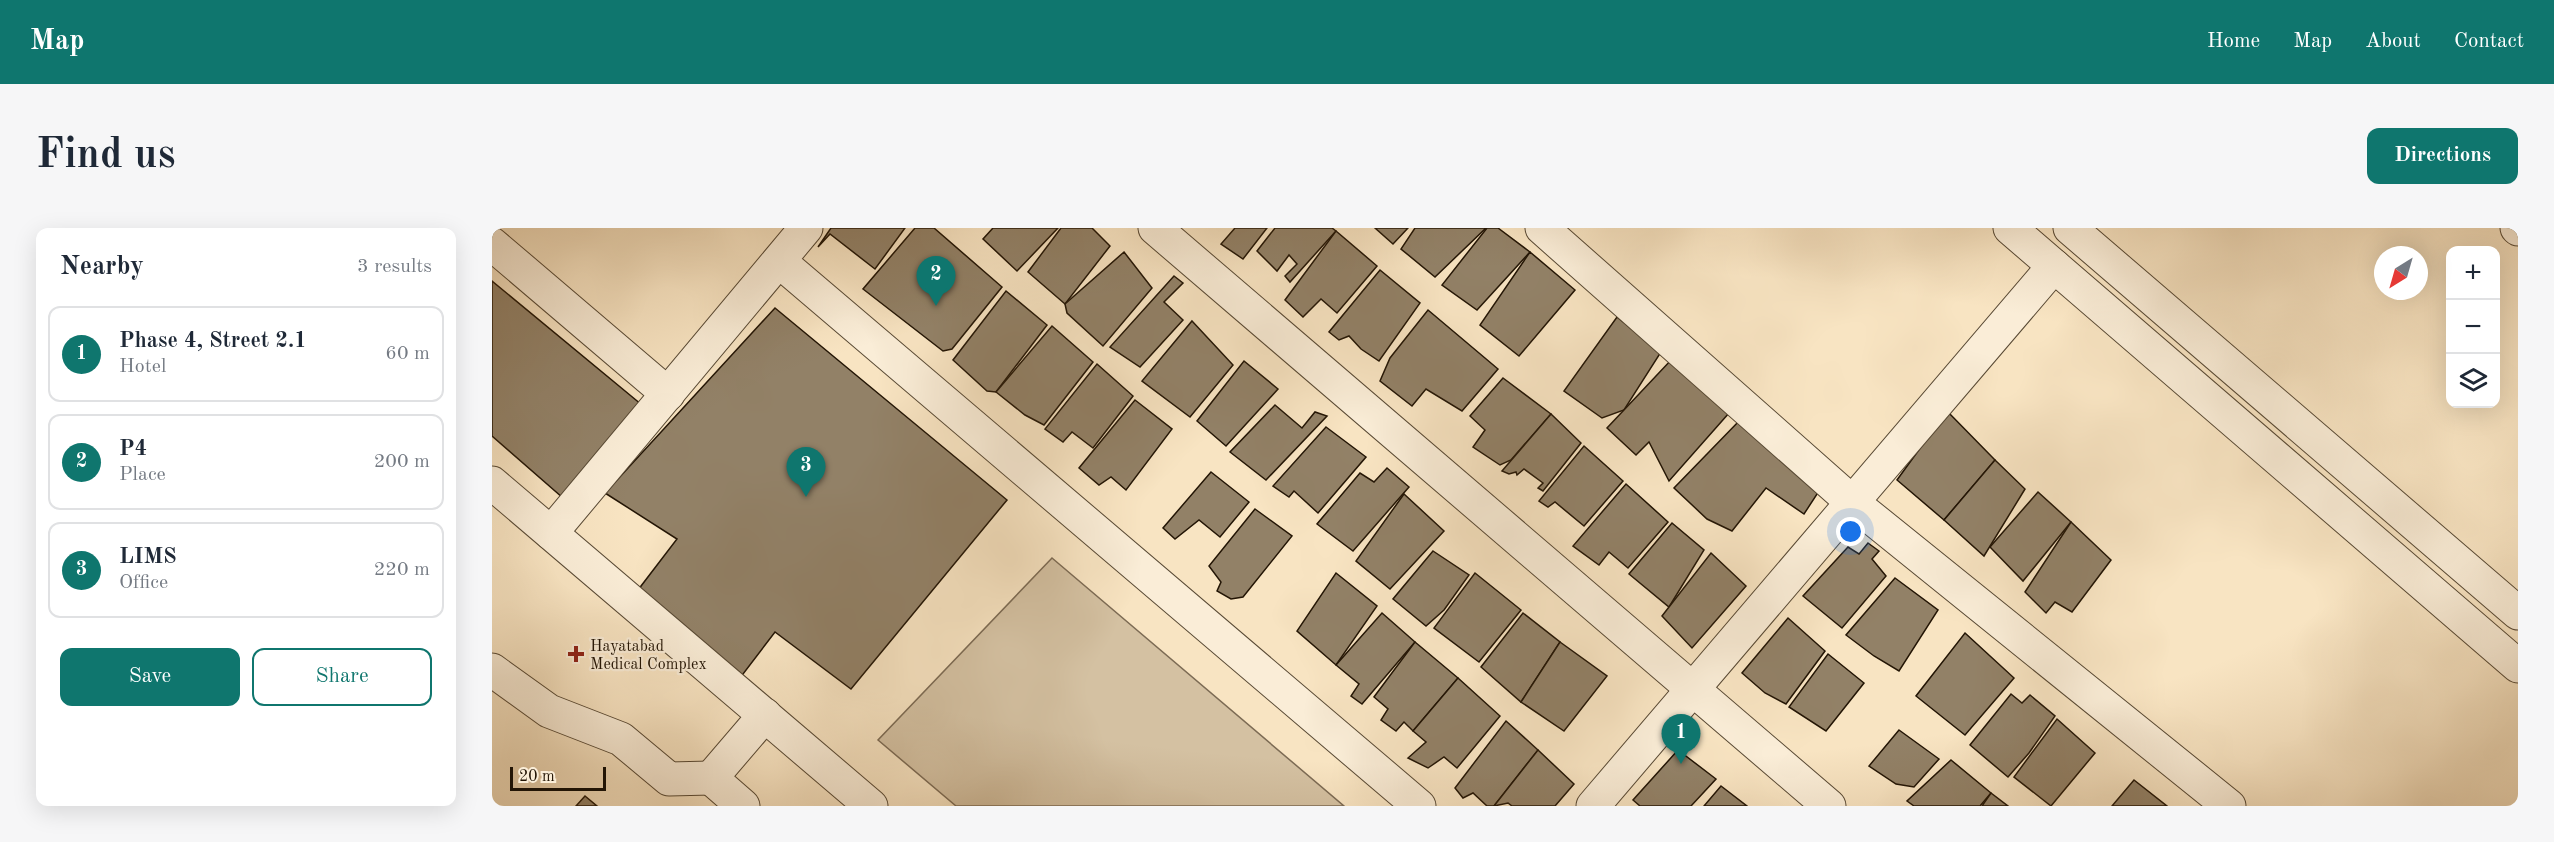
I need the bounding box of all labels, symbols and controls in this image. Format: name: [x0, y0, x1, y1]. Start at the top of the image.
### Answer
text: Map: [30, 28, 84, 56]
text: Home: [2207, 31, 2260, 52]
text: Map: [2293, 31, 2332, 52]
text: About: [2365, 31, 2421, 52]
text: Contact: [2454, 31, 2524, 52]
button: Directions: [2367, 128, 2518, 184]
text: Find us: [36, 135, 175, 177]
north arrow: [2374, 246, 2428, 300]
map controls: [2446, 246, 2500, 408]
button: +: [2446, 246, 2500, 300]
text: Nearby: [60, 254, 144, 280]
pin: 2: [916, 256, 956, 306]
text: 3 results: [357, 257, 432, 277]
button: −: [2446, 300, 2500, 354]
text: Phase 4, Street 2.1: [119, 330, 307, 352]
text: 1: [76, 344, 87, 364]
text: 60 m: [385, 344, 430, 364]
button: layers: [2446, 354, 2500, 408]
text: Hotel: [119, 357, 166, 377]
text: P4: [119, 438, 147, 460]
pin: 3: [786, 448, 826, 497]
text: 2: [76, 452, 87, 472]
text: 200 m: [374, 452, 430, 472]
text: Place: [119, 465, 166, 485]
your location: [1836, 517, 1865, 546]
text: LIMS: [119, 546, 177, 568]
text: 3: [76, 560, 87, 580]
text: 220 m: [374, 560, 430, 580]
text: Office: [119, 573, 168, 593]
place label: Hayatabad Medical Complex: [590, 639, 707, 673]
marker: Hayatabad Medical Complex: [567, 645, 585, 663]
button: Save: [60, 648, 240, 706]
button: Share: [252, 648, 432, 706]
pin: 1: [1662, 714, 1700, 764]
scale bar: [510, 764, 606, 792]
text: 20 m: [519, 769, 555, 785]

